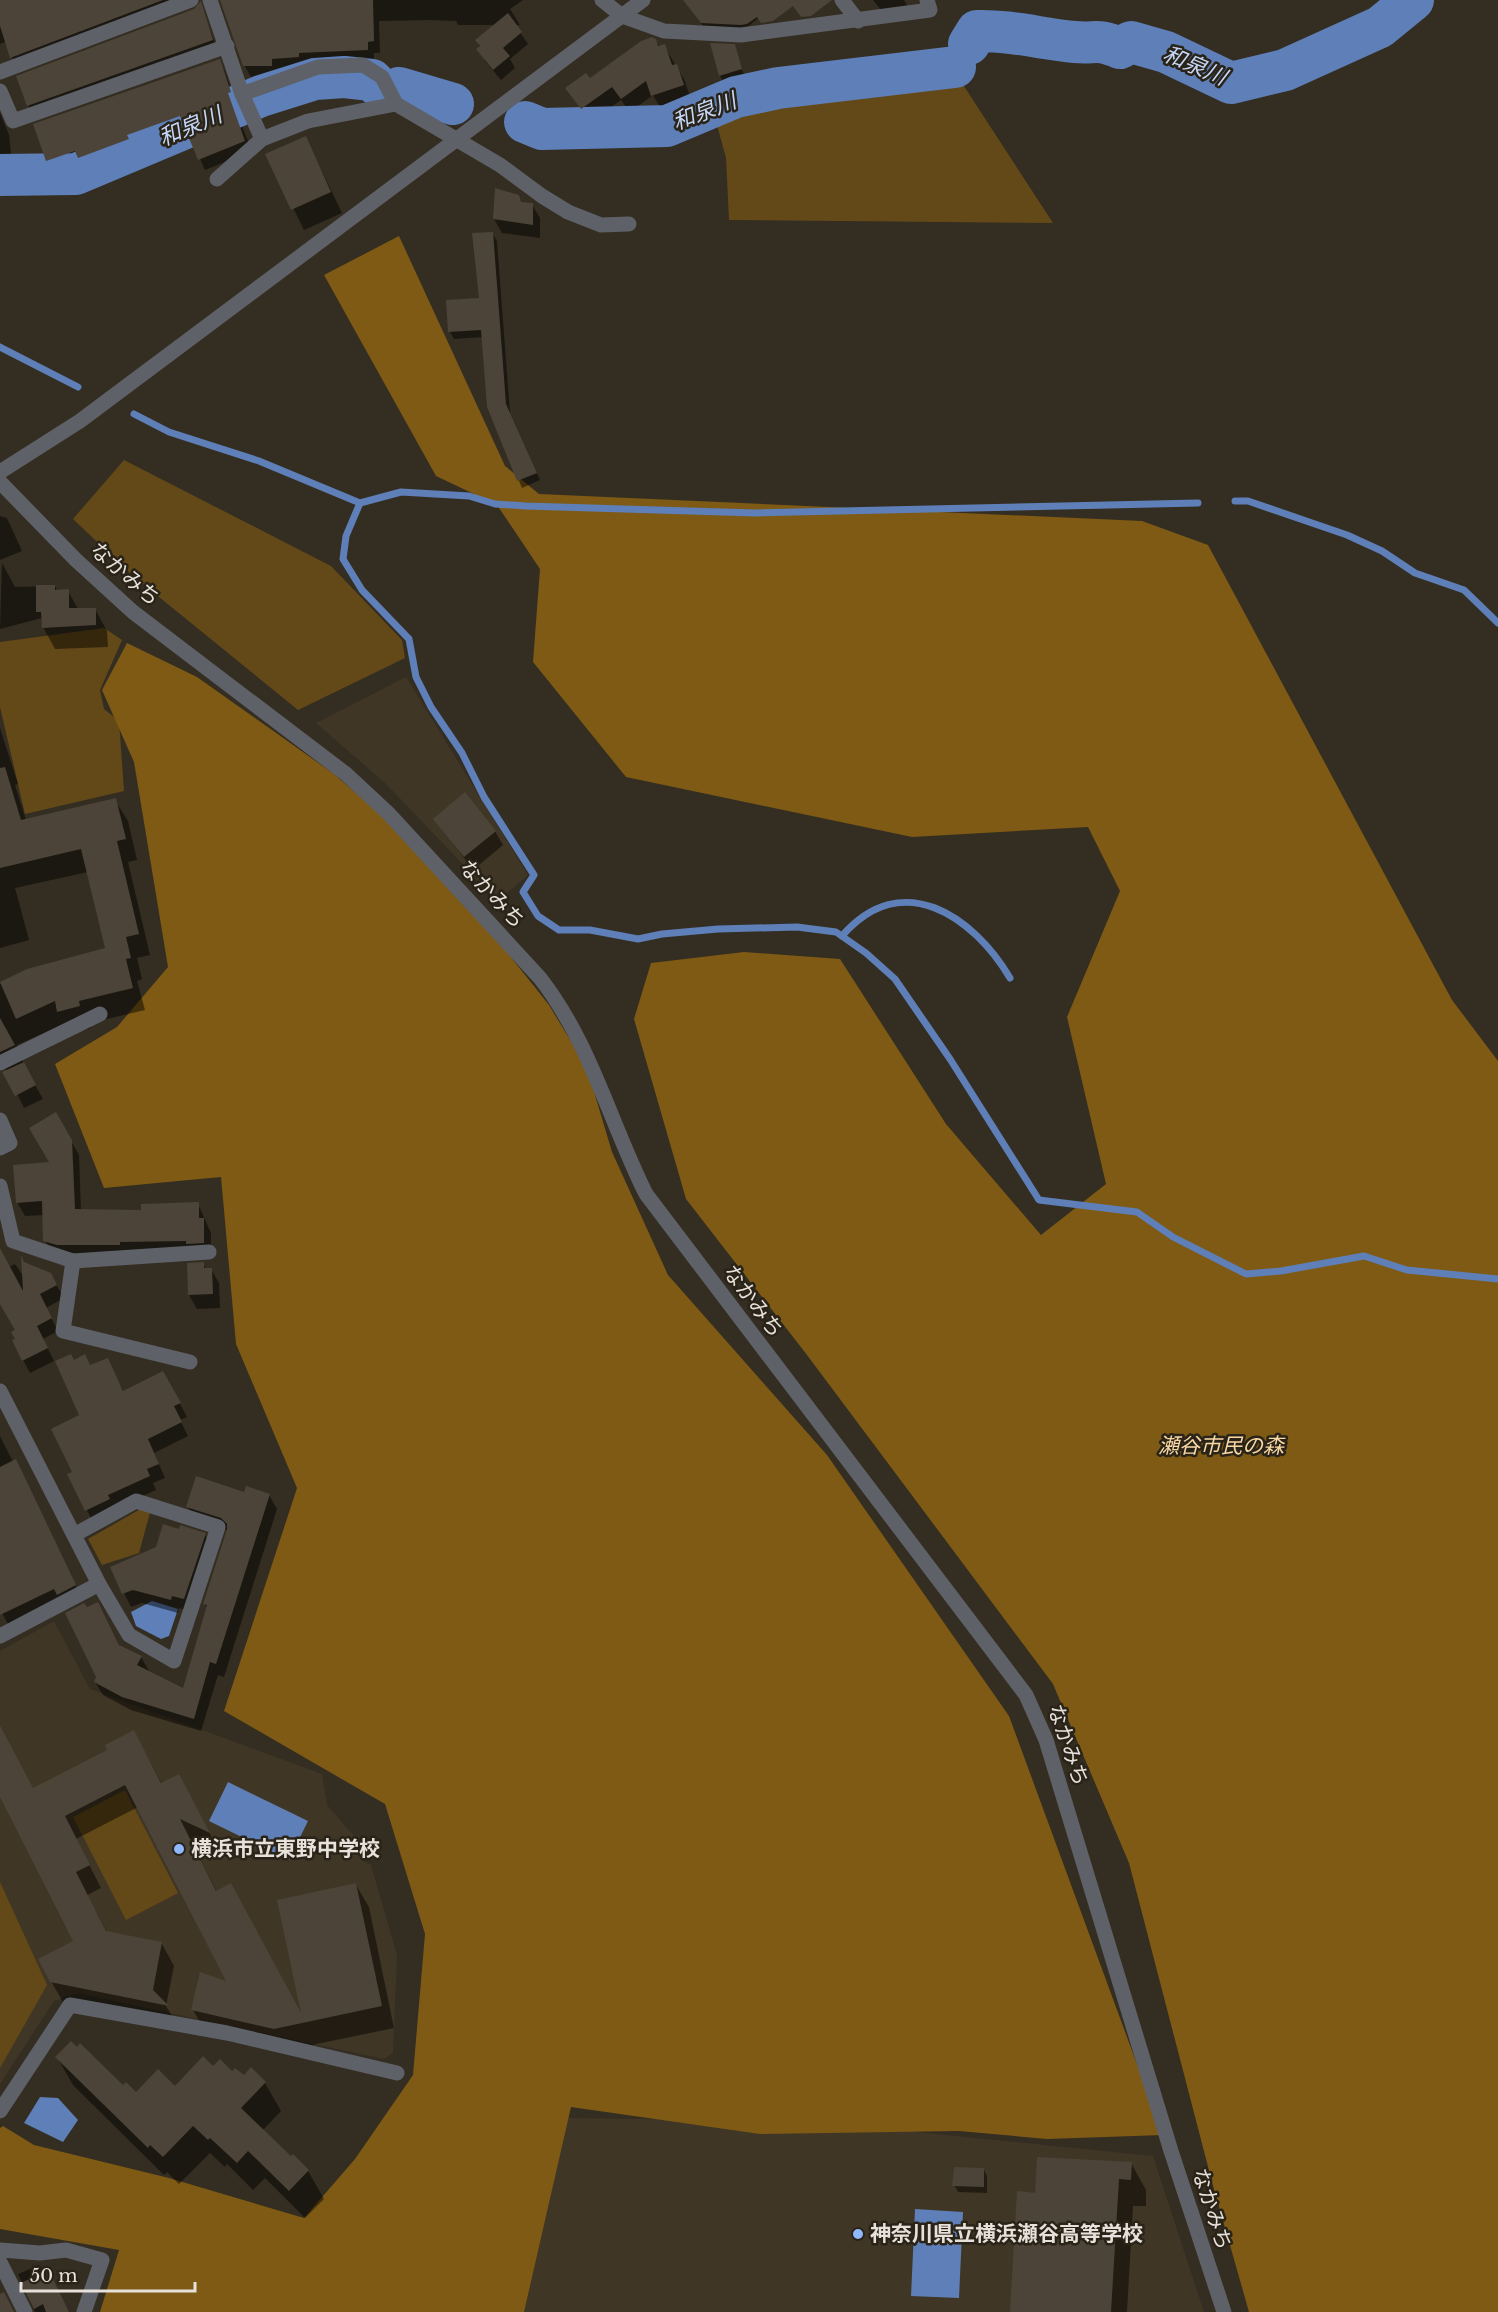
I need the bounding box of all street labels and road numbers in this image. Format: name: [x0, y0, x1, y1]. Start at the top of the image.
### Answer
street label: なかみち: [85, 537, 165, 611]
street label: なかみち: [454, 854, 530, 934]
street label: なかみち: [717, 1260, 789, 1342]
street label: なかみち: [1042, 1701, 1094, 1789]
street label: なかみち: [1187, 2165, 1237, 2253]

